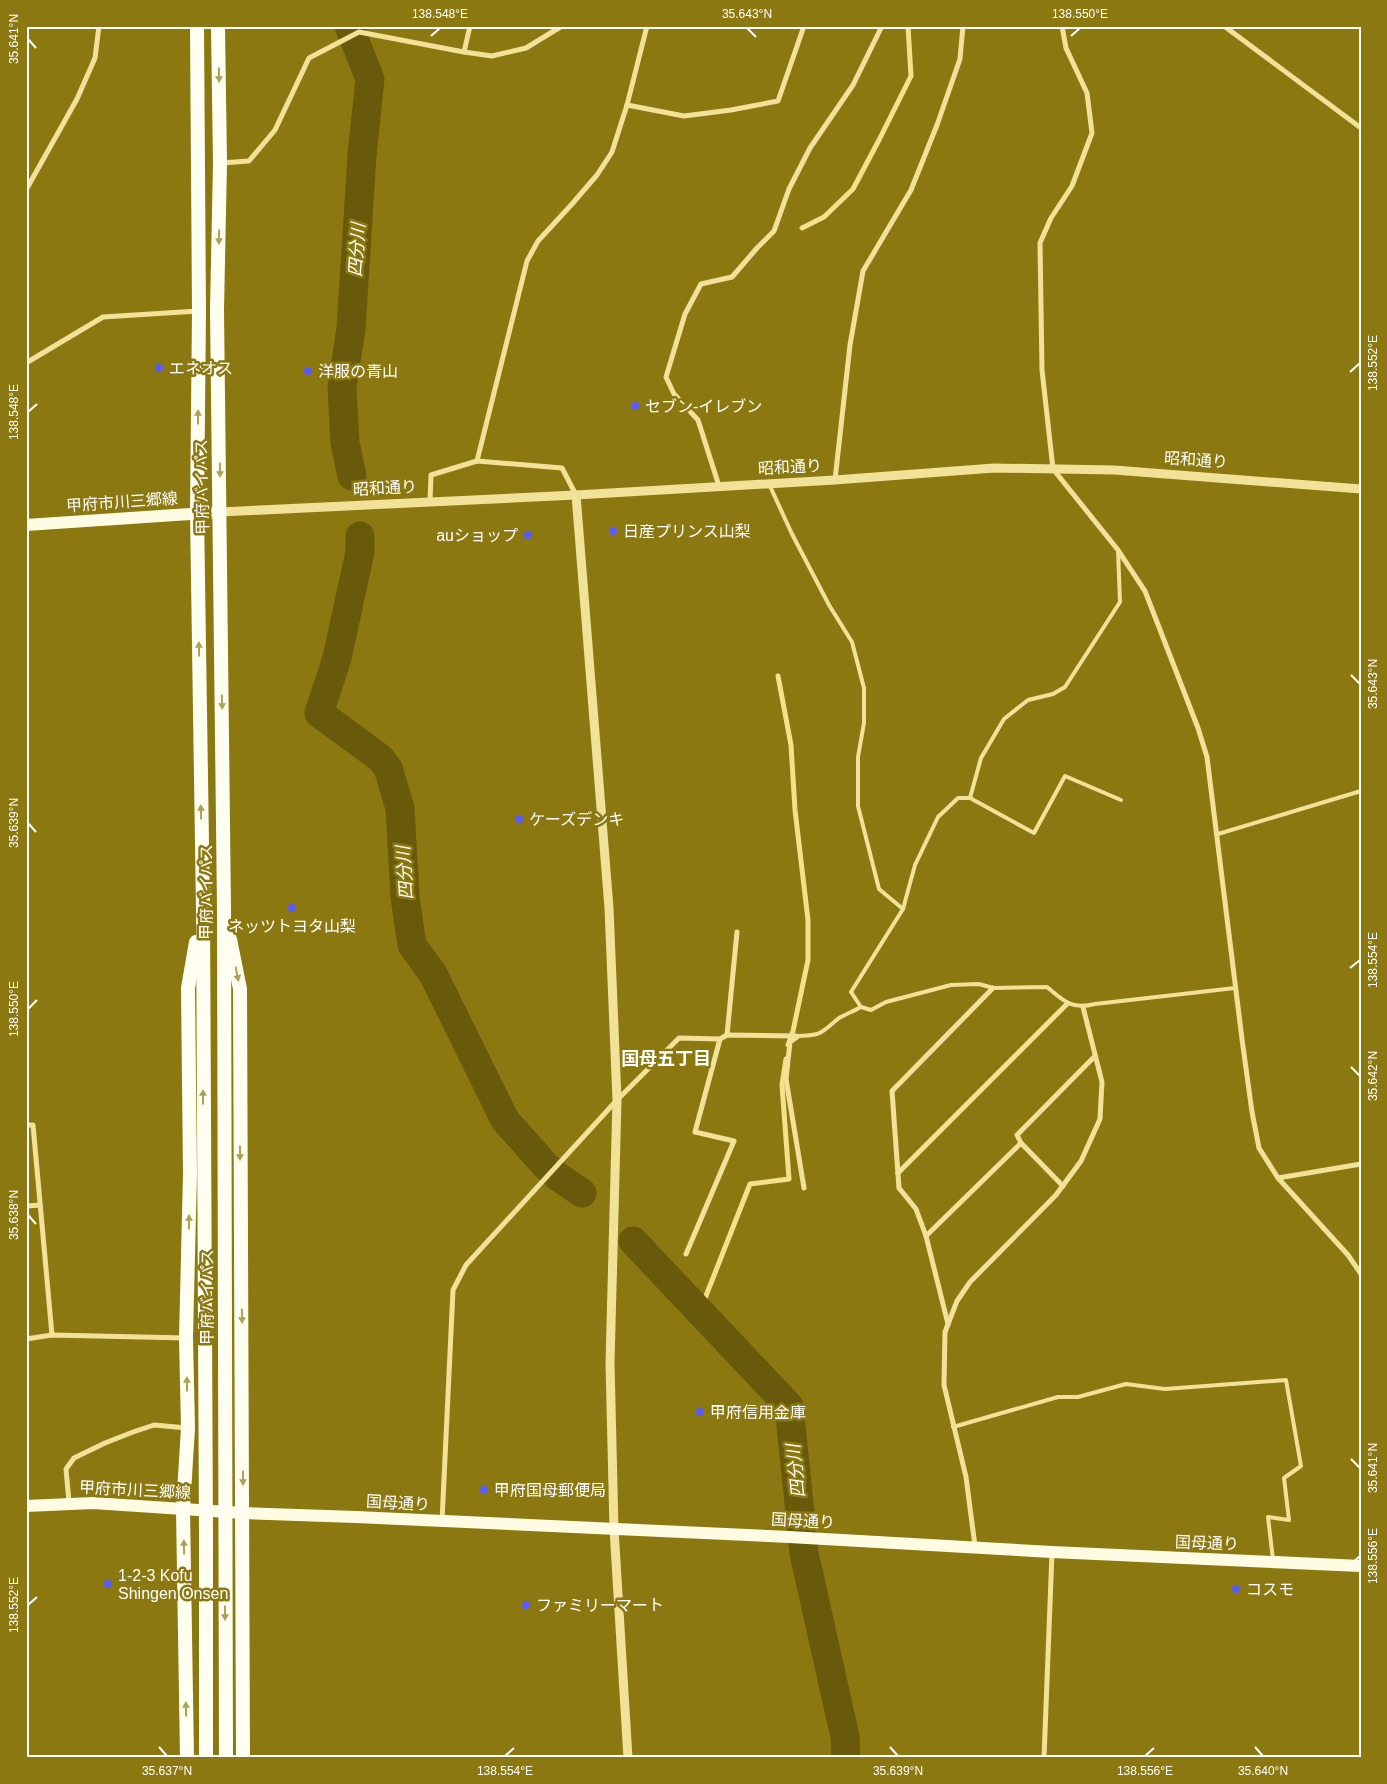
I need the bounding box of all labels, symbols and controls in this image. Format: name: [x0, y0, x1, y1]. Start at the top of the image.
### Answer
text: 138.548°E: [412, 7, 468, 21]
text: 35.643°N: [722, 7, 772, 21]
text: 138.550°E: [1052, 7, 1108, 21]
text: 35.641°N: [7, 14, 21, 64]
one-way arrow: [215, 67, 223, 83]
water label: 四分川: [345, 220, 369, 278]
one-way arrow: [214, 230, 222, 246]
text: 138.552°E: [1366, 335, 1380, 391]
place label: エネオス: [169, 360, 233, 377]
marker: エネオス: [153, 362, 165, 374]
place label: 洋服の青山: [318, 363, 398, 380]
marker: 洋服の青山: [302, 365, 314, 377]
text: 138.548°E: [7, 384, 21, 440]
place label: セブン-イレブン: [645, 398, 762, 415]
marker: セブン-イレブン: [629, 400, 641, 412]
one-way arrow: [194, 409, 202, 425]
street label: 甲府バイパス: [193, 439, 211, 535]
street label: 昭和通り: [1163, 449, 1229, 471]
street label: 昭和通り: [758, 457, 822, 477]
one-way arrow: [216, 462, 224, 478]
street label: 昭和通り: [353, 478, 417, 498]
street label: 甲府市川三郷線: [66, 490, 178, 514]
place label: 日産プリンス山梨: [623, 523, 751, 540]
marker: 日産プリンス山梨: [607, 525, 619, 537]
place label: auショップ: [436, 527, 518, 544]
marker: auショップ: [522, 529, 534, 541]
one-way arrow: [195, 641, 203, 657]
text: 35.643°N: [1366, 659, 1380, 709]
one-way arrow: [218, 695, 226, 711]
text: 35.639°N: [7, 798, 21, 848]
one-way arrow: [197, 804, 205, 820]
place label: ケーズデンキ: [529, 811, 624, 828]
marker: ケーズデンキ: [513, 813, 525, 825]
water label: 四分川: [393, 843, 417, 901]
street label: 甲府バイパス: [198, 844, 215, 940]
marker: ネッツトヨタ山梨: [286, 902, 298, 914]
place label: ネッツトヨタ山梨: [228, 918, 356, 935]
text: 138.554°E: [1366, 932, 1380, 988]
one-way arrow: [233, 966, 241, 981]
text: 138.550°E: [7, 981, 21, 1037]
district label: 国母五丁目: [621, 1049, 711, 1069]
text: 35.642°N: [1366, 1051, 1380, 1101]
one-way arrow: [199, 1089, 207, 1105]
one-way arrow: [236, 1145, 244, 1161]
text: 35.638°N: [7, 1190, 21, 1240]
one-way arrow: [185, 1213, 193, 1229]
street label: 甲府バイパス: [199, 1249, 216, 1345]
one-way arrow: [238, 1308, 246, 1324]
one-way arrow: [183, 1376, 191, 1392]
place label: 甲府信用金庫: [710, 1404, 806, 1421]
marker: 甲府信用金庫: [694, 1406, 706, 1418]
water label: 四分川: [783, 1441, 809, 1499]
text: 35.641°N: [1366, 1443, 1380, 1493]
one-way arrow: [239, 1470, 247, 1486]
street label: 甲府市川三郷線: [79, 1479, 191, 1501]
place label: 甲府国母郵便局: [494, 1482, 606, 1499]
marker: 甲府国母郵便局: [478, 1484, 490, 1496]
street label: 国母通り: [366, 1493, 430, 1513]
street label: 国母通り: [771, 1511, 835, 1531]
text: 138.556°E: [1366, 1528, 1380, 1584]
street label: 国母通り: [1175, 1533, 1239, 1553]
one-way arrow: [180, 1538, 188, 1554]
place label: 1-2-3 Kofu Shingen Onsen: [118, 1567, 228, 1602]
text: 138.552°E: [7, 1577, 21, 1633]
marker: 1-2-3 Kofu Shingen Onsen: [102, 1578, 114, 1590]
place label: コスモ: [1246, 1581, 1294, 1598]
marker: コスモ: [1230, 1583, 1242, 1595]
place label: ファミリーマート: [536, 1597, 664, 1614]
marker: ファミリーマート: [520, 1599, 532, 1611]
one-way arrow: [221, 1605, 229, 1621]
one-way arrow: [182, 1701, 190, 1717]
text: 35.637°N: [142, 1764, 192, 1778]
text: 138.554°E: [477, 1764, 533, 1778]
text: 35.639°N: [873, 1764, 923, 1778]
text: 138.556°E: [1117, 1764, 1173, 1778]
text: 35.640°N: [1238, 1764, 1288, 1778]

